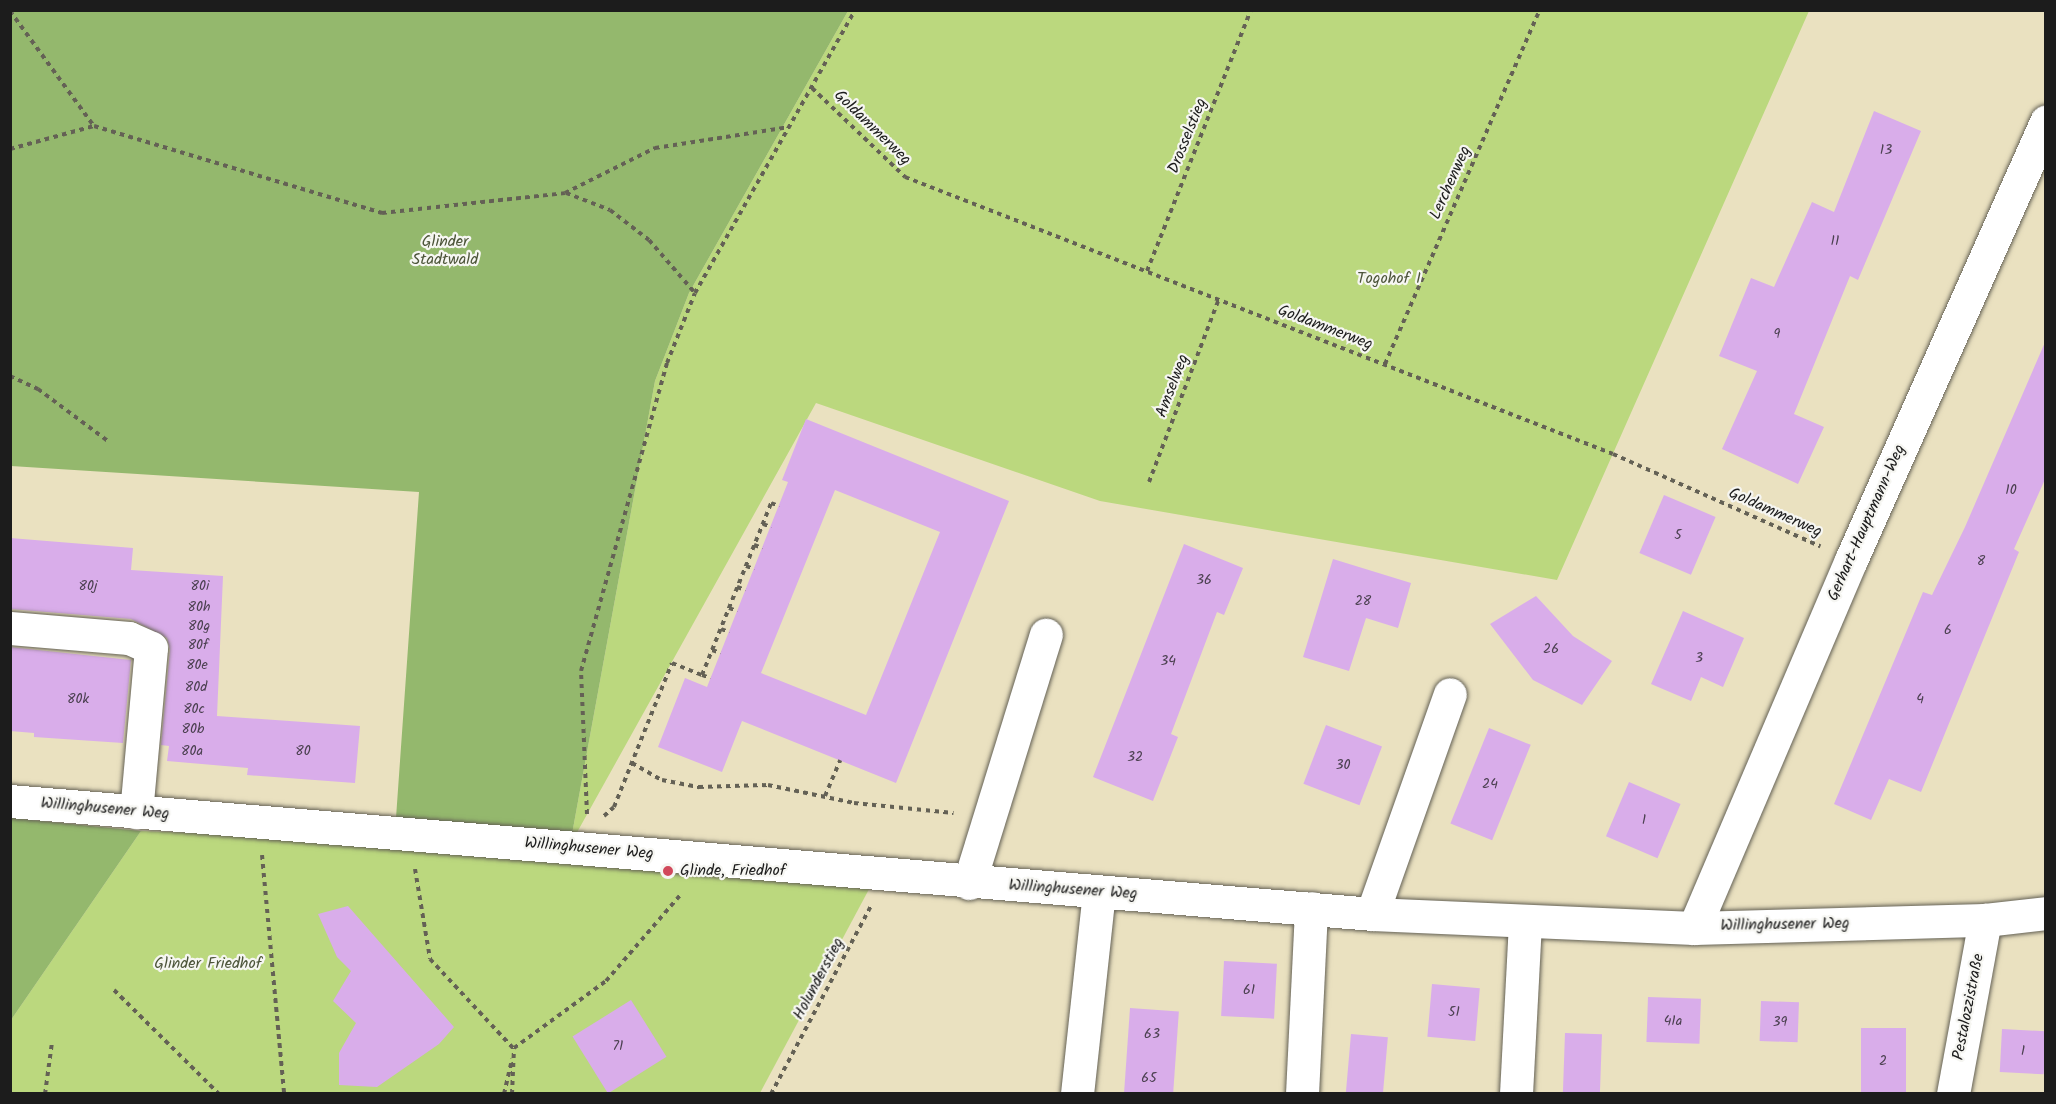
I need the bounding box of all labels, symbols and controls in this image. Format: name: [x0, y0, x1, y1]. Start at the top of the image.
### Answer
street label: Goldammerweg: [829, 86, 915, 170]
street label: Drosselstieg: [1164, 96, 1212, 176]
house number: 13: [1880, 142, 1892, 158]
street label: Lerchenweg: [1426, 143, 1476, 223]
park label: Glinder Stadtwald: [412, 232, 478, 270]
house number: 11: [1831, 233, 1839, 249]
park label: Togohof I: [1357, 269, 1421, 289]
street label: Goldammerweg: [1275, 301, 1375, 355]
house number: 9: [1774, 326, 1780, 342]
street label: Amselweg: [1152, 352, 1194, 420]
street label: Gerhart-Hauptmann-Weg: [1824, 442, 1910, 604]
house number: 10: [2005, 482, 2017, 498]
street label: Goldammerweg: [1725, 484, 1825, 542]
house number: 5: [1674, 527, 1682, 543]
house number: 8: [1977, 553, 1985, 569]
house number: 36: [1196, 572, 1212, 588]
house number: 80j: [79, 578, 97, 594]
house number: 80i: [191, 578, 209, 594]
house number: 28: [1355, 593, 1371, 609]
house number: 80h: [188, 599, 210, 615]
house number: 80g: [188, 618, 210, 634]
house number: 6: [1944, 622, 1952, 638]
house number: 80f: [188, 637, 208, 653]
house number: 26: [1543, 641, 1559, 657]
house number: 3: [1695, 650, 1703, 666]
house number: 34: [1160, 653, 1176, 669]
house number: 80e: [186, 657, 208, 673]
house number: 80d: [185, 679, 207, 695]
house number: 80k: [67, 691, 89, 707]
house number: 4: [1916, 691, 1924, 707]
house number: 80c: [183, 701, 205, 717]
house number: 80b: [182, 721, 204, 737]
house number: 80a: [181, 743, 203, 759]
house number: 80: [295, 743, 311, 759]
house number: 32: [1127, 749, 1143, 765]
house number: 30: [1336, 757, 1350, 773]
house number: 24: [1482, 776, 1498, 792]
street label: Willinghusener Weg: [40, 794, 170, 824]
house number: 1: [1642, 812, 1646, 828]
street label: Willinghusener Weg: [524, 834, 654, 864]
place label: Glinde, Friedhof: [680, 861, 786, 881]
marker: Glinde, Friedhof: [661, 864, 675, 878]
street label: Willinghusener Weg: [1008, 876, 1138, 904]
street label: Willinghusener Weg: [1720, 914, 1850, 936]
street label: Holunderstieg: [789, 935, 849, 1023]
street label: Pestalozzistraße: [1949, 952, 1989, 1062]
park label: Glinder Friedhof: [154, 954, 262, 974]
house number: 61: [1243, 982, 1255, 998]
house number: 51: [1448, 1004, 1460, 1020]
house number: 41a: [1664, 1013, 1682, 1029]
house number: 39: [1773, 1014, 1787, 1030]
house number: 63: [1144, 1026, 1160, 1042]
house number: 71: [613, 1038, 623, 1054]
house number: 1: [2021, 1043, 2025, 1059]
house number: 2: [1879, 1053, 1887, 1069]
house number: 65: [1141, 1070, 1157, 1086]

